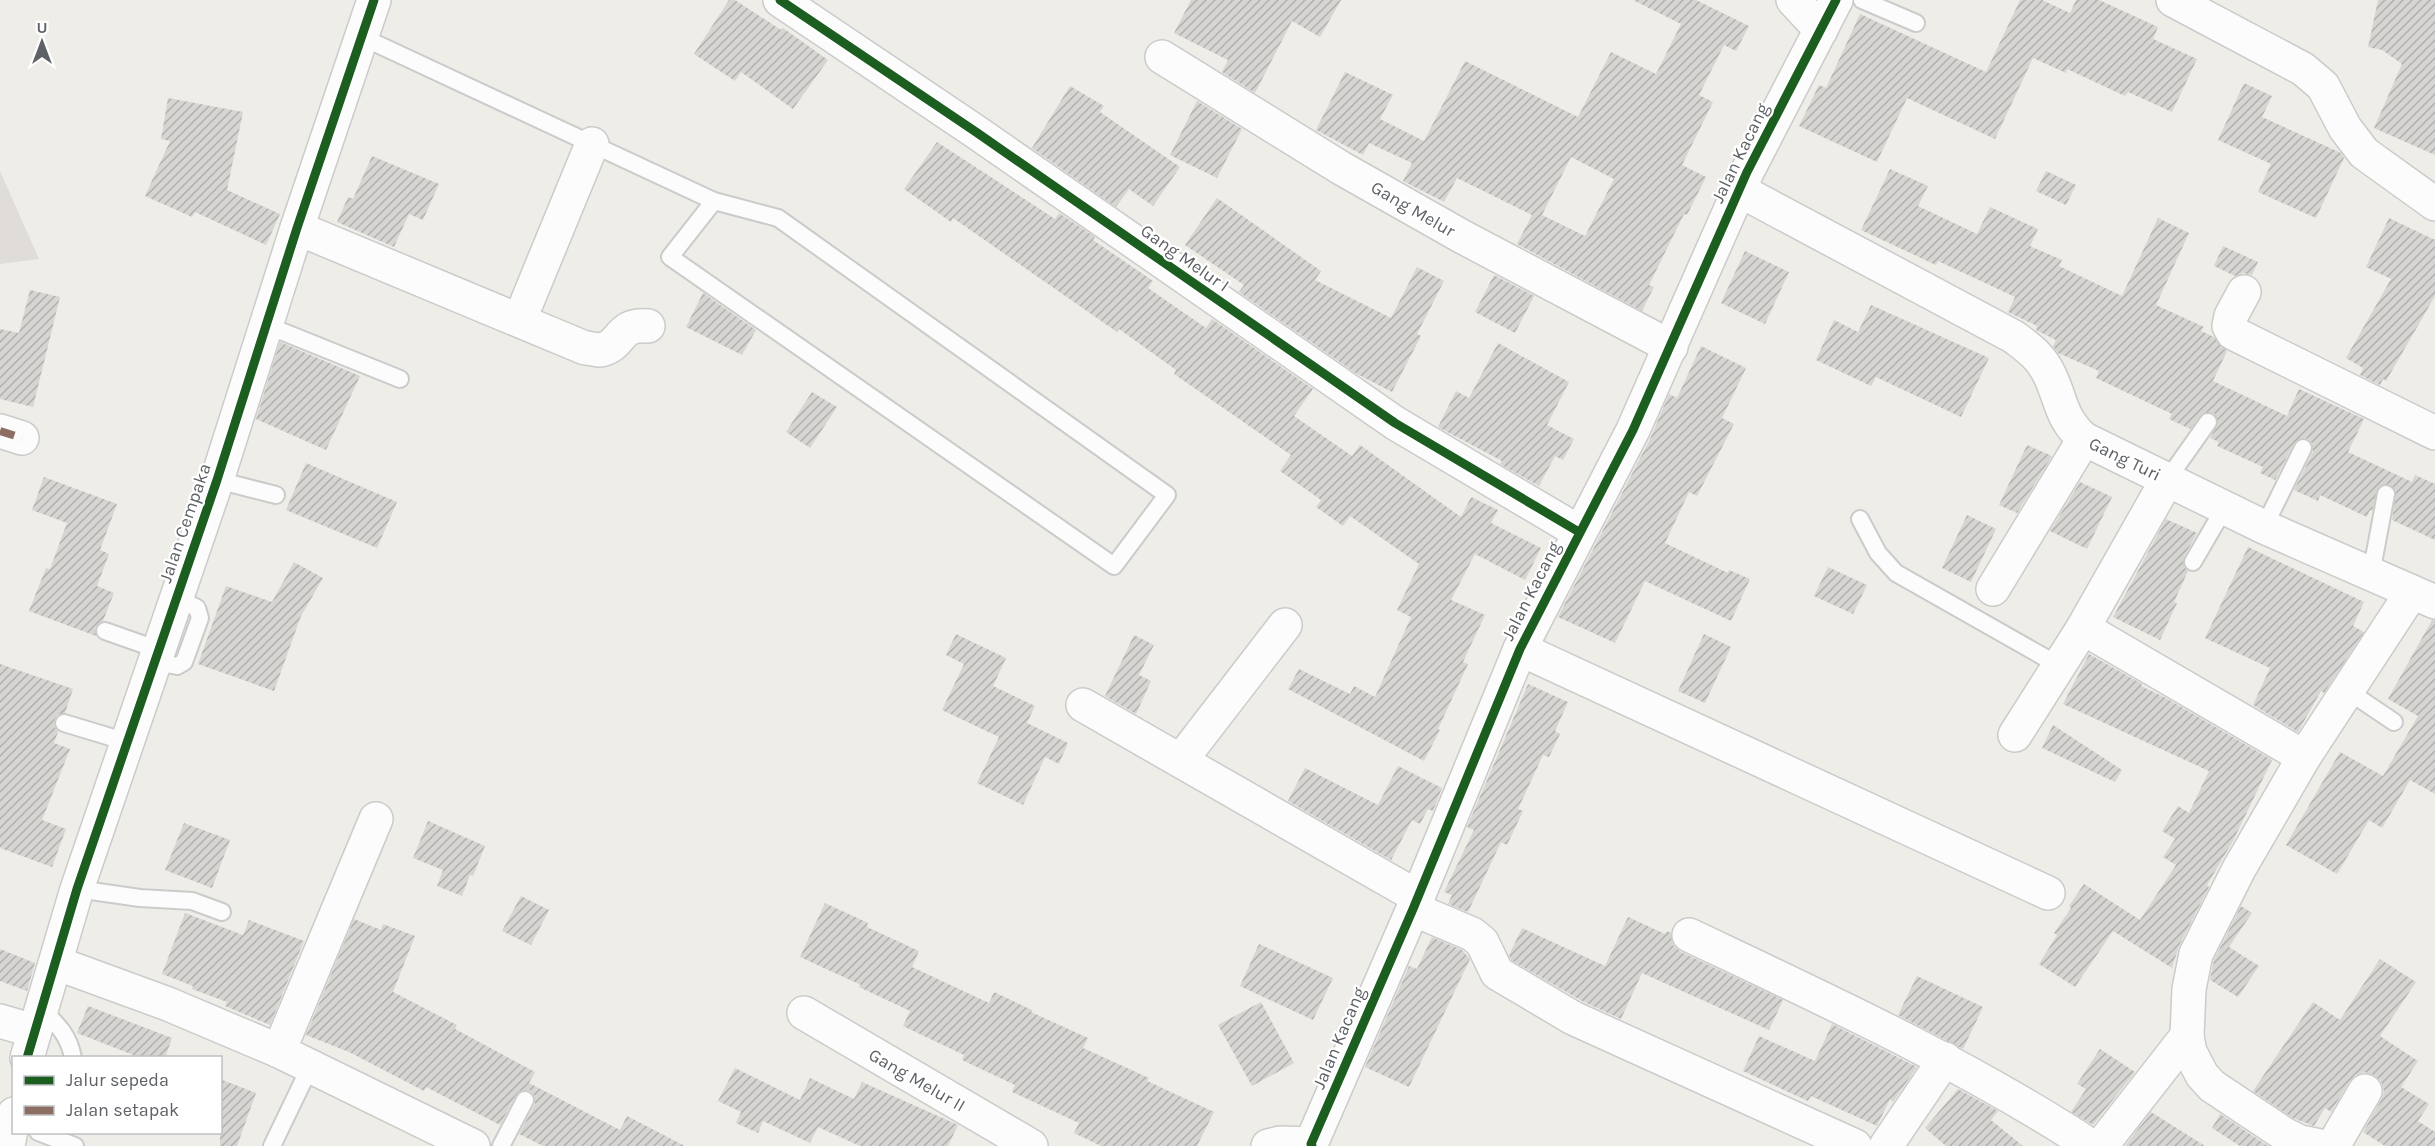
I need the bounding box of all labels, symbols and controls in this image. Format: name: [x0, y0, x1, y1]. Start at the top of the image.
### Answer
north arrow: [12, 12, 72, 72]
text: U: [36, 18, 48, 37]
street label: Jalan Kacang: [1706, 99, 1774, 207]
street label: Gang Melur: [1367, 176, 1460, 242]
street label: Gang Melur I: [1136, 219, 1234, 297]
street label: Gang Turi: [2085, 432, 2165, 486]
street label: Jalan Cempaka: [154, 460, 216, 586]
street label: Jalan Kacang: [1497, 538, 1565, 644]
street label: Jalan Kacang: [1308, 984, 1370, 1092]
street label: Gang Melur II: [865, 1043, 969, 1117]
legend: [12, 1056, 222, 1134]
text: Jalur sepeda: [66, 1069, 169, 1091]
text: Jalan setapak: [66, 1099, 179, 1121]

